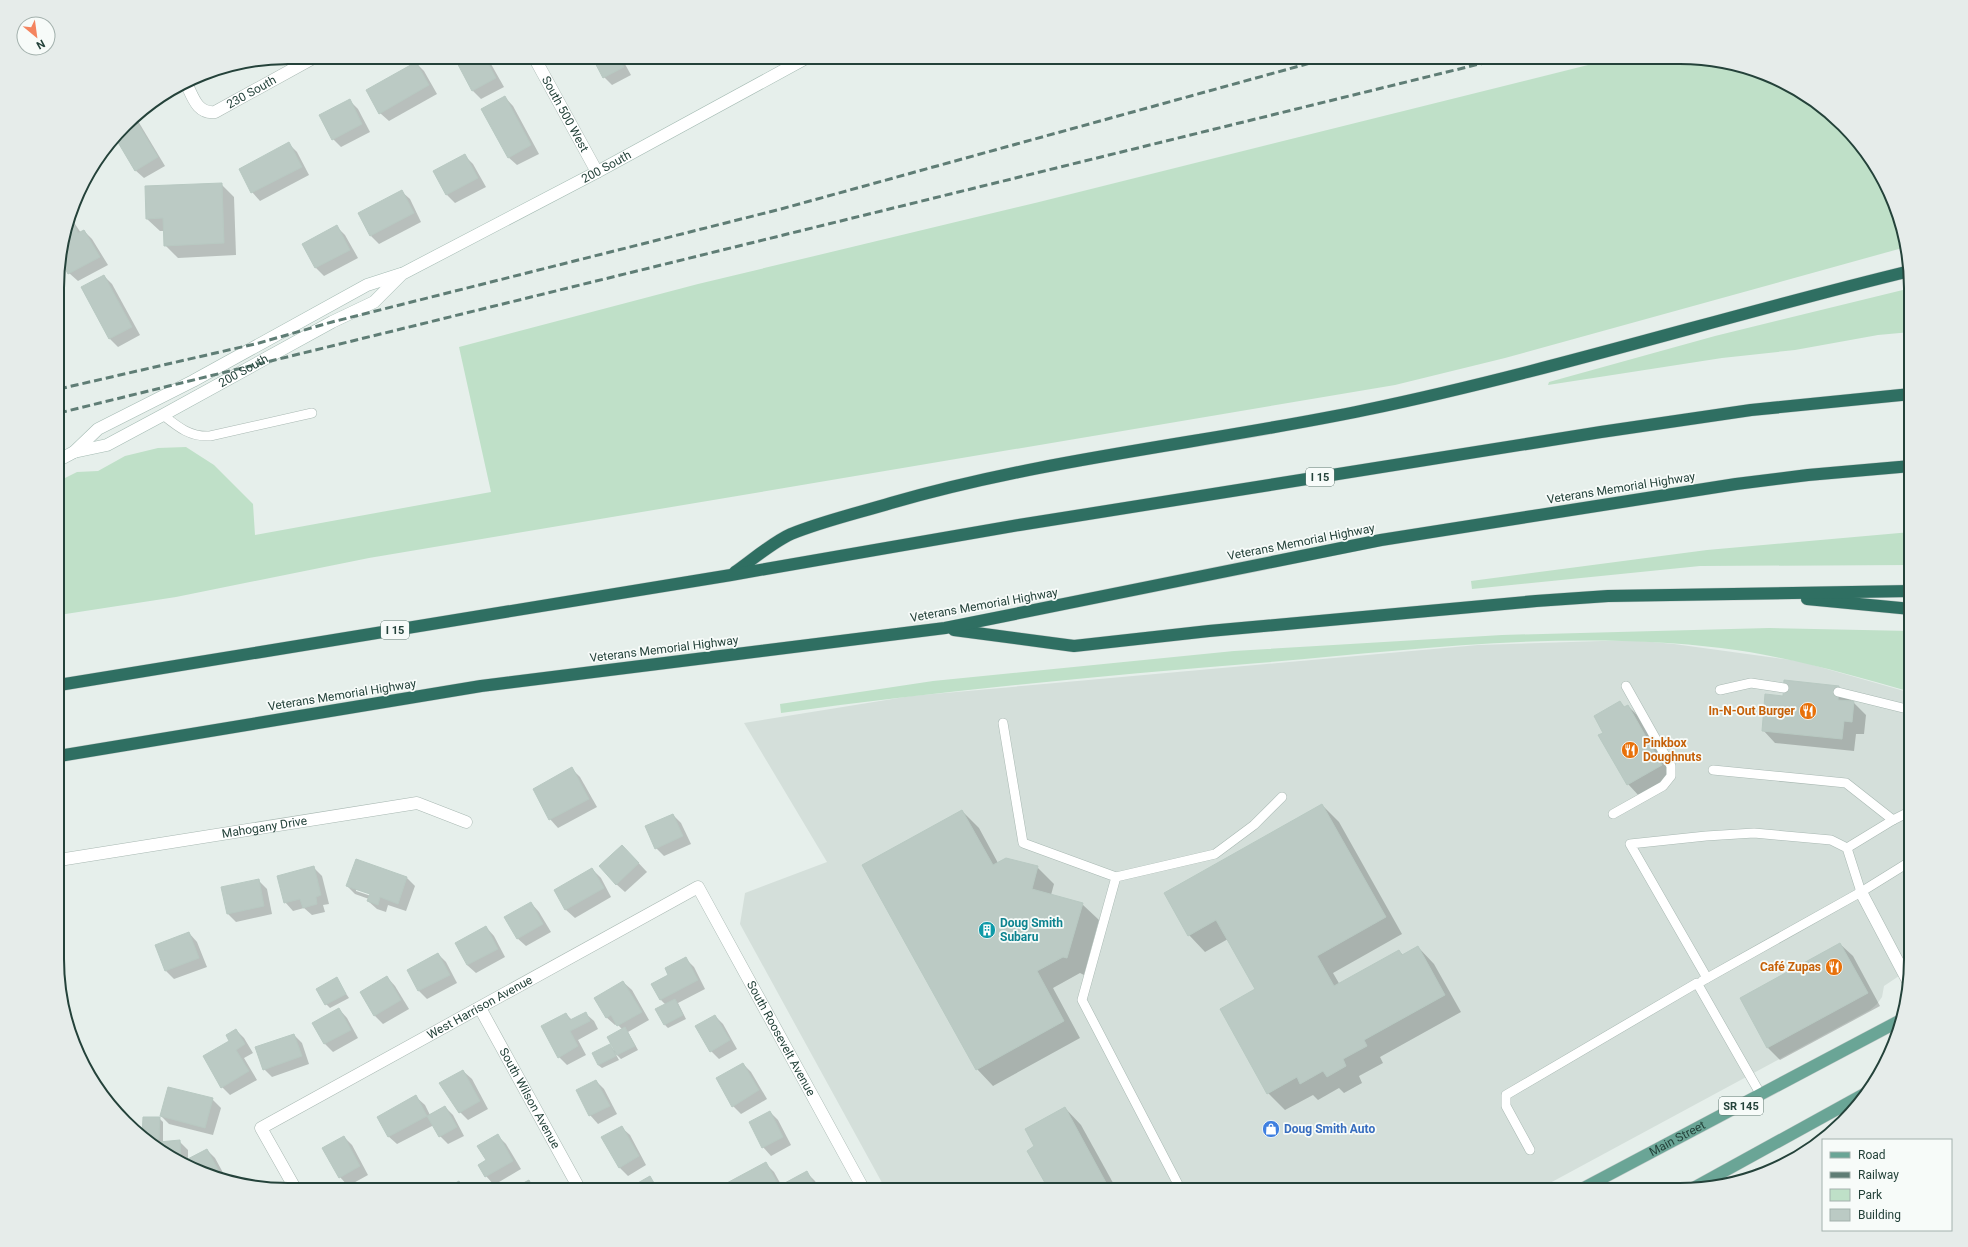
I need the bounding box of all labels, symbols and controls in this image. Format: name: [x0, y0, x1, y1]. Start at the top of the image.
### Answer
north arrow: [16, 16, 56, 56]
text: N: [34, 37, 47, 52]
street label: 230 South: [224, 73, 279, 111]
street label: South 500 West: [539, 74, 592, 154]
street label: 200 South: [579, 148, 634, 186]
street label: 200 South: [216, 352, 271, 390]
road number: I 15: [1306, 468, 1334, 486]
street label: Veterans Memorial Highway: [1546, 469, 1696, 507]
street label: Veterans Memorial Highway: [1226, 521, 1376, 563]
street label: Veterans Memorial Highway: [909, 585, 1059, 625]
road number: I 15: [381, 621, 409, 639]
street label: Veterans Memorial Highway: [589, 633, 739, 665]
street label: Veterans Memorial Highway: [267, 676, 417, 714]
restaurant icon: In-N-Out Burger: [1798, 701, 1818, 721]
place label: In-N-Out Burger: [1708, 704, 1796, 718]
place label: Pinkbox Doughnuts: [1643, 736, 1702, 764]
restaurant icon: Pinkbox Doughnuts: [1620, 740, 1640, 760]
street label: Mahogany Drive: [221, 814, 308, 841]
place label: Doug Smith Subaru: [1000, 916, 1063, 944]
building icon: Doug Smith Subaru: [977, 920, 997, 940]
restaurant icon: Café Zupas: [1824, 957, 1844, 977]
place label: Café Zupas: [1760, 960, 1821, 974]
street label: West Harrison Avenue: [425, 973, 535, 1042]
street label: South Roosevelt Avenue: [744, 979, 818, 1098]
street label: South Wilson Avenue: [496, 1046, 563, 1151]
road number: SR 145: [1719, 1097, 1763, 1115]
street label: Main Street: [1647, 1118, 1708, 1159]
shop icon: Doug Smith Auto: [1261, 1119, 1281, 1139]
place label: Doug Smith Auto: [1284, 1122, 1375, 1136]
legend: [1822, 1139, 1952, 1231]
text: Road: [1858, 1148, 1886, 1162]
text: Railway: [1858, 1168, 1899, 1182]
text: Park: [1858, 1188, 1883, 1202]
text: Building: [1858, 1208, 1901, 1222]

